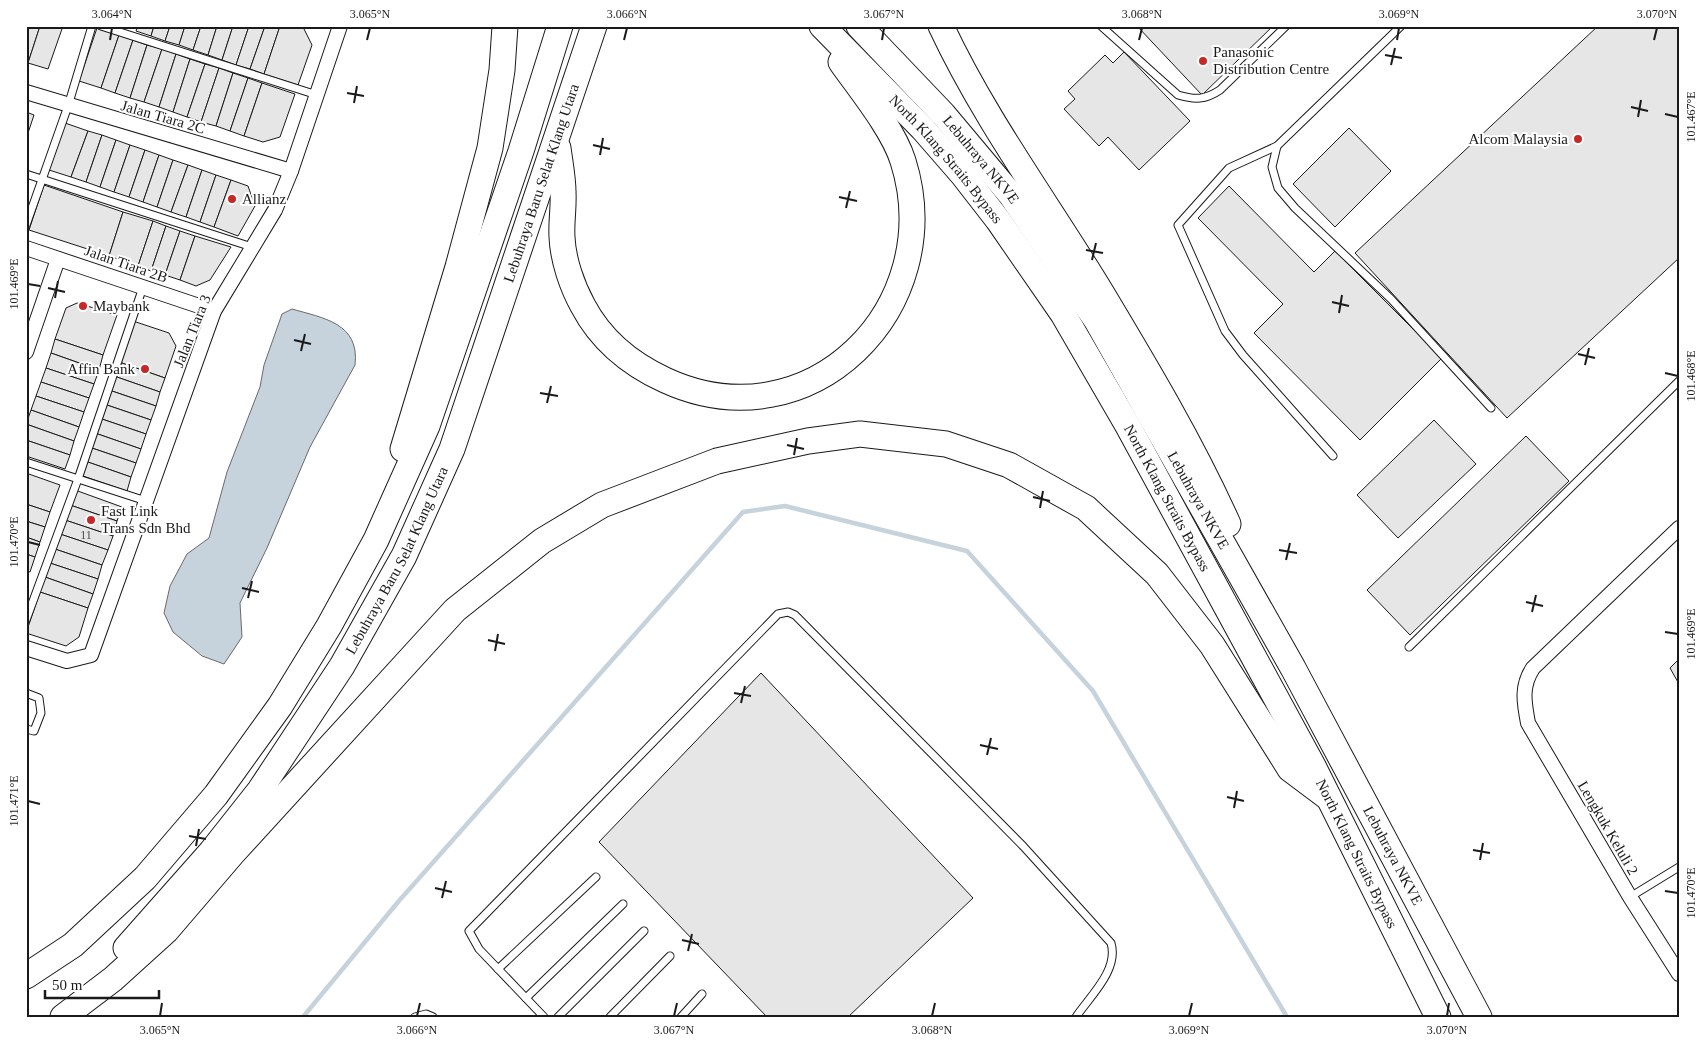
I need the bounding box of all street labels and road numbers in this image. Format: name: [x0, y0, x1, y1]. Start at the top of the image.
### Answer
street label: Lebuhraya Baru Selat Klang Utara: [501, 81, 582, 284]
street label: North Klang Straits Bypass: [886, 92, 1006, 227]
street label: Jalan Tiara 2C: [119, 97, 207, 137]
street label: Lebuhraya NKVE: [940, 112, 1022, 206]
street label: Jalan Tiara 2B: [82, 242, 170, 286]
street label: Jalan Tiara 3: [170, 292, 214, 370]
street label: North Klang Straits Bypass: [1121, 422, 1214, 574]
street label: Lebuhraya NKVE: [1164, 449, 1232, 552]
street label: Lebuhraya Baru Selat Klang Utara: [342, 464, 451, 657]
street label: North Klang Straits Bypass: [1313, 776, 1401, 931]
street label: Lengkuk Keluli 2: [1575, 778, 1641, 878]
street label: Lebuhraya NKVE: [1360, 803, 1426, 908]

